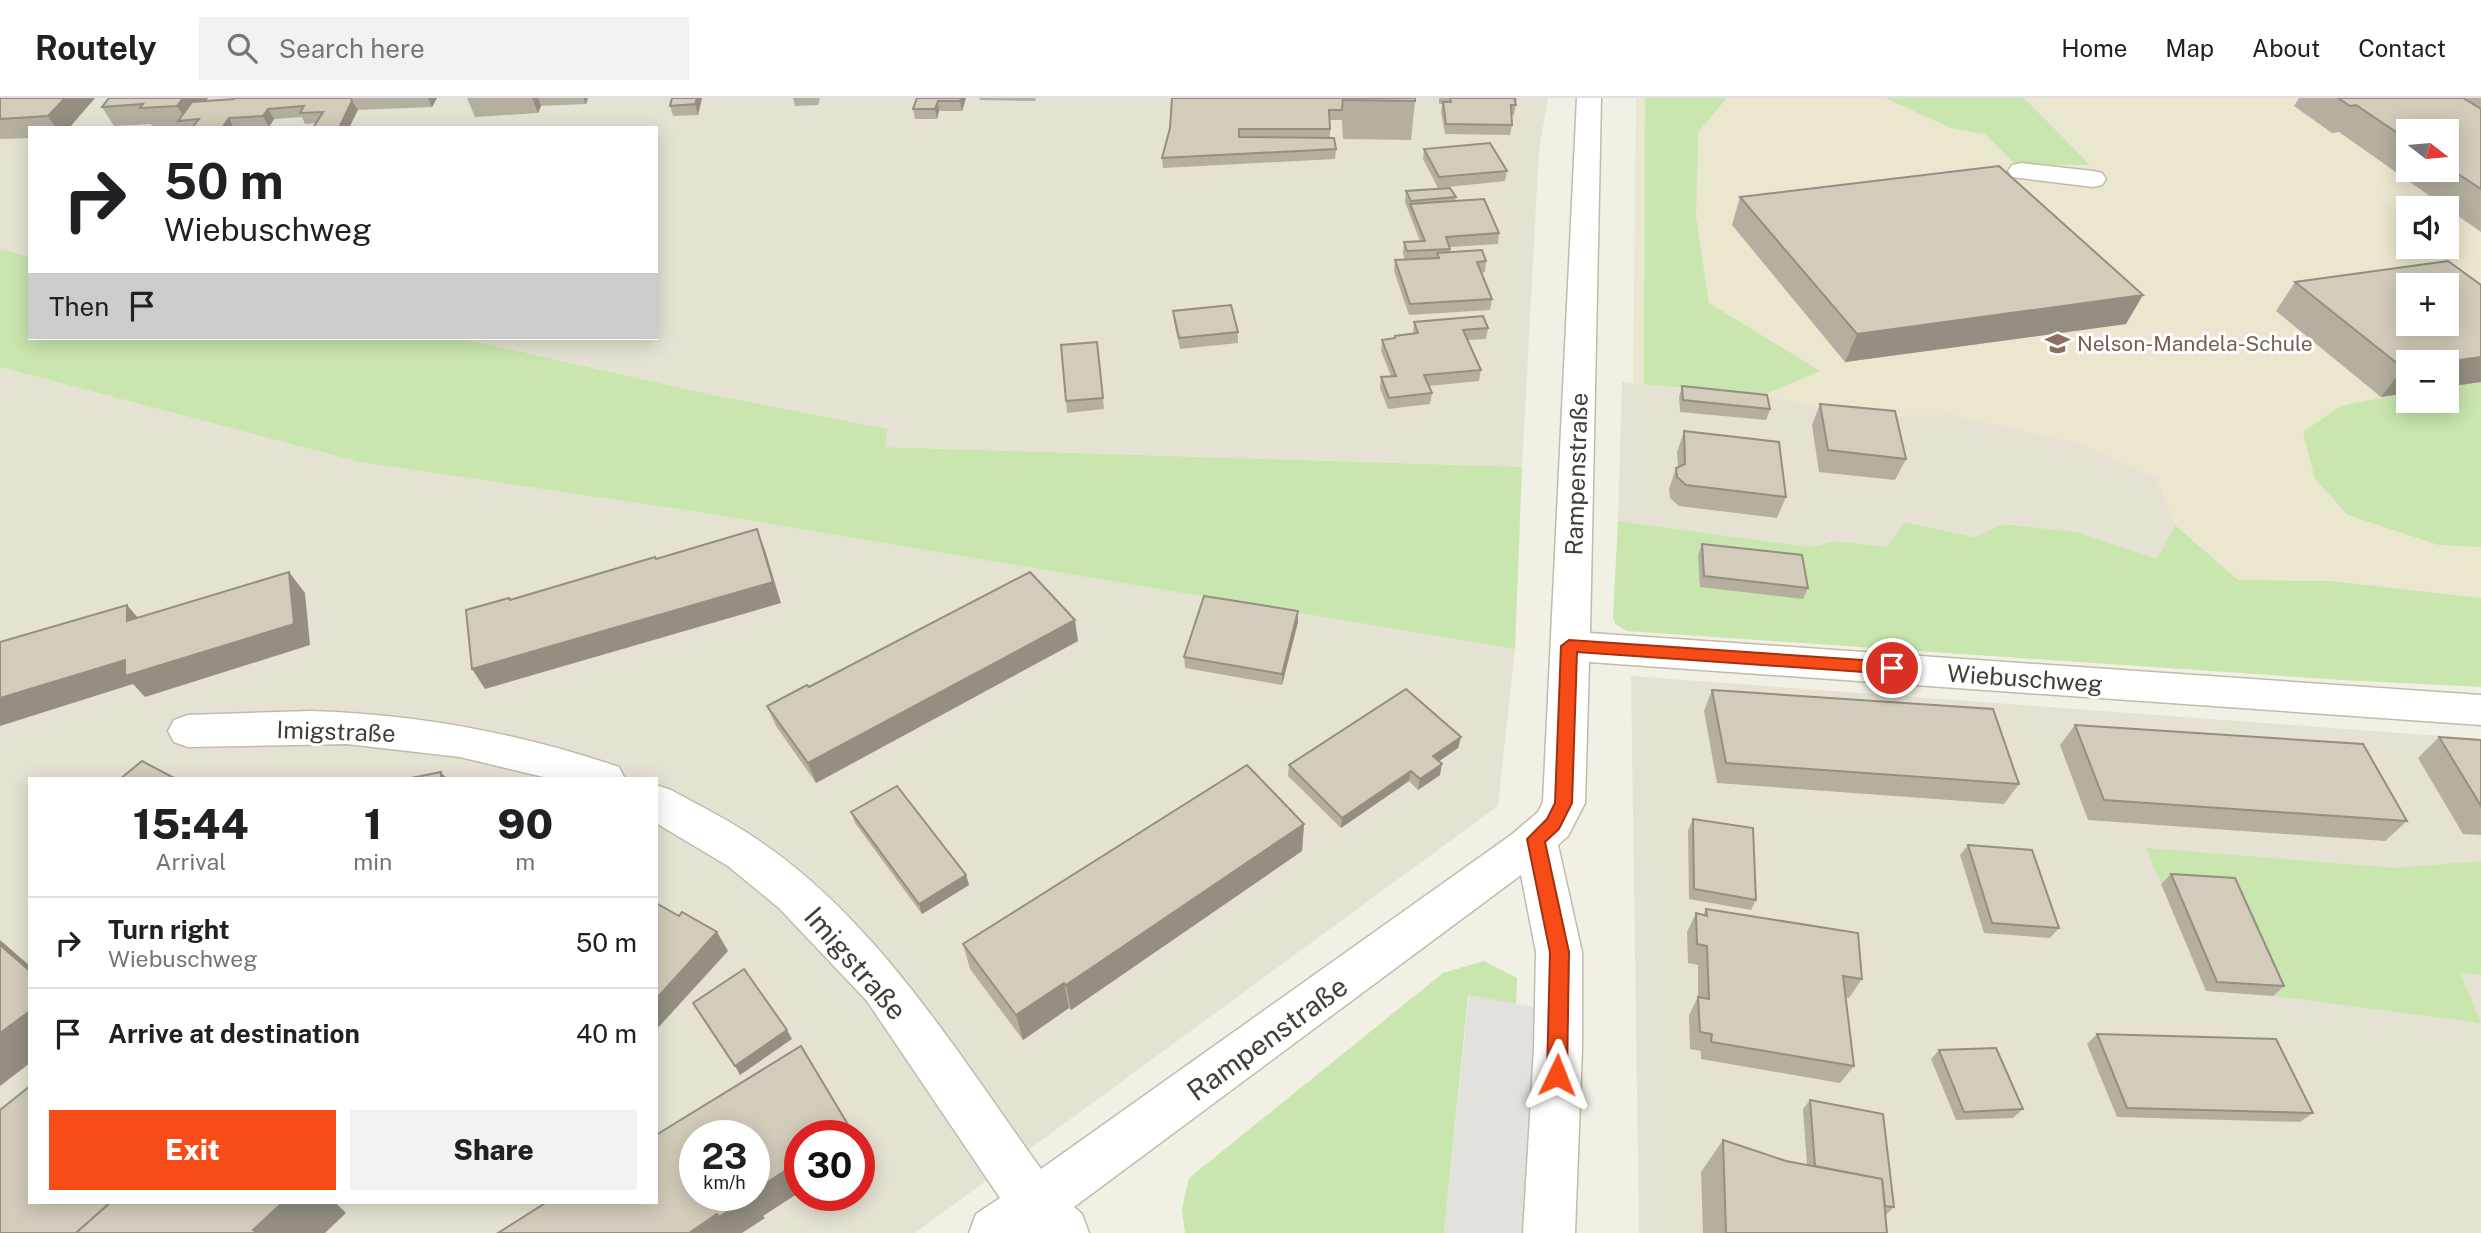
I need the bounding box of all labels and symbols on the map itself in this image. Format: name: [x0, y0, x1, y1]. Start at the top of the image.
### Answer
north arrow: [2396, 119, 2459, 182]
school or university icon: Nelson-Mandela-Schule: [2043, 329, 2071, 357]
place label: Nelson-Mandela-Schule: [2077, 331, 2313, 356]
street label: Rampenstraße: [1559, 392, 1593, 556]
pin: [1862, 638, 1922, 698]
street label: Wiebuschweg: [1946, 659, 2104, 697]
street label: Imigstraße: [276, 715, 396, 747]
street label: Imigstraße: [798, 900, 914, 1026]
street label: Rampenstraße: [1180, 969, 1354, 1107]
position arrow: [1520, 1038, 1594, 1112]
speed limit sign: 30: [784, 1120, 875, 1211]

